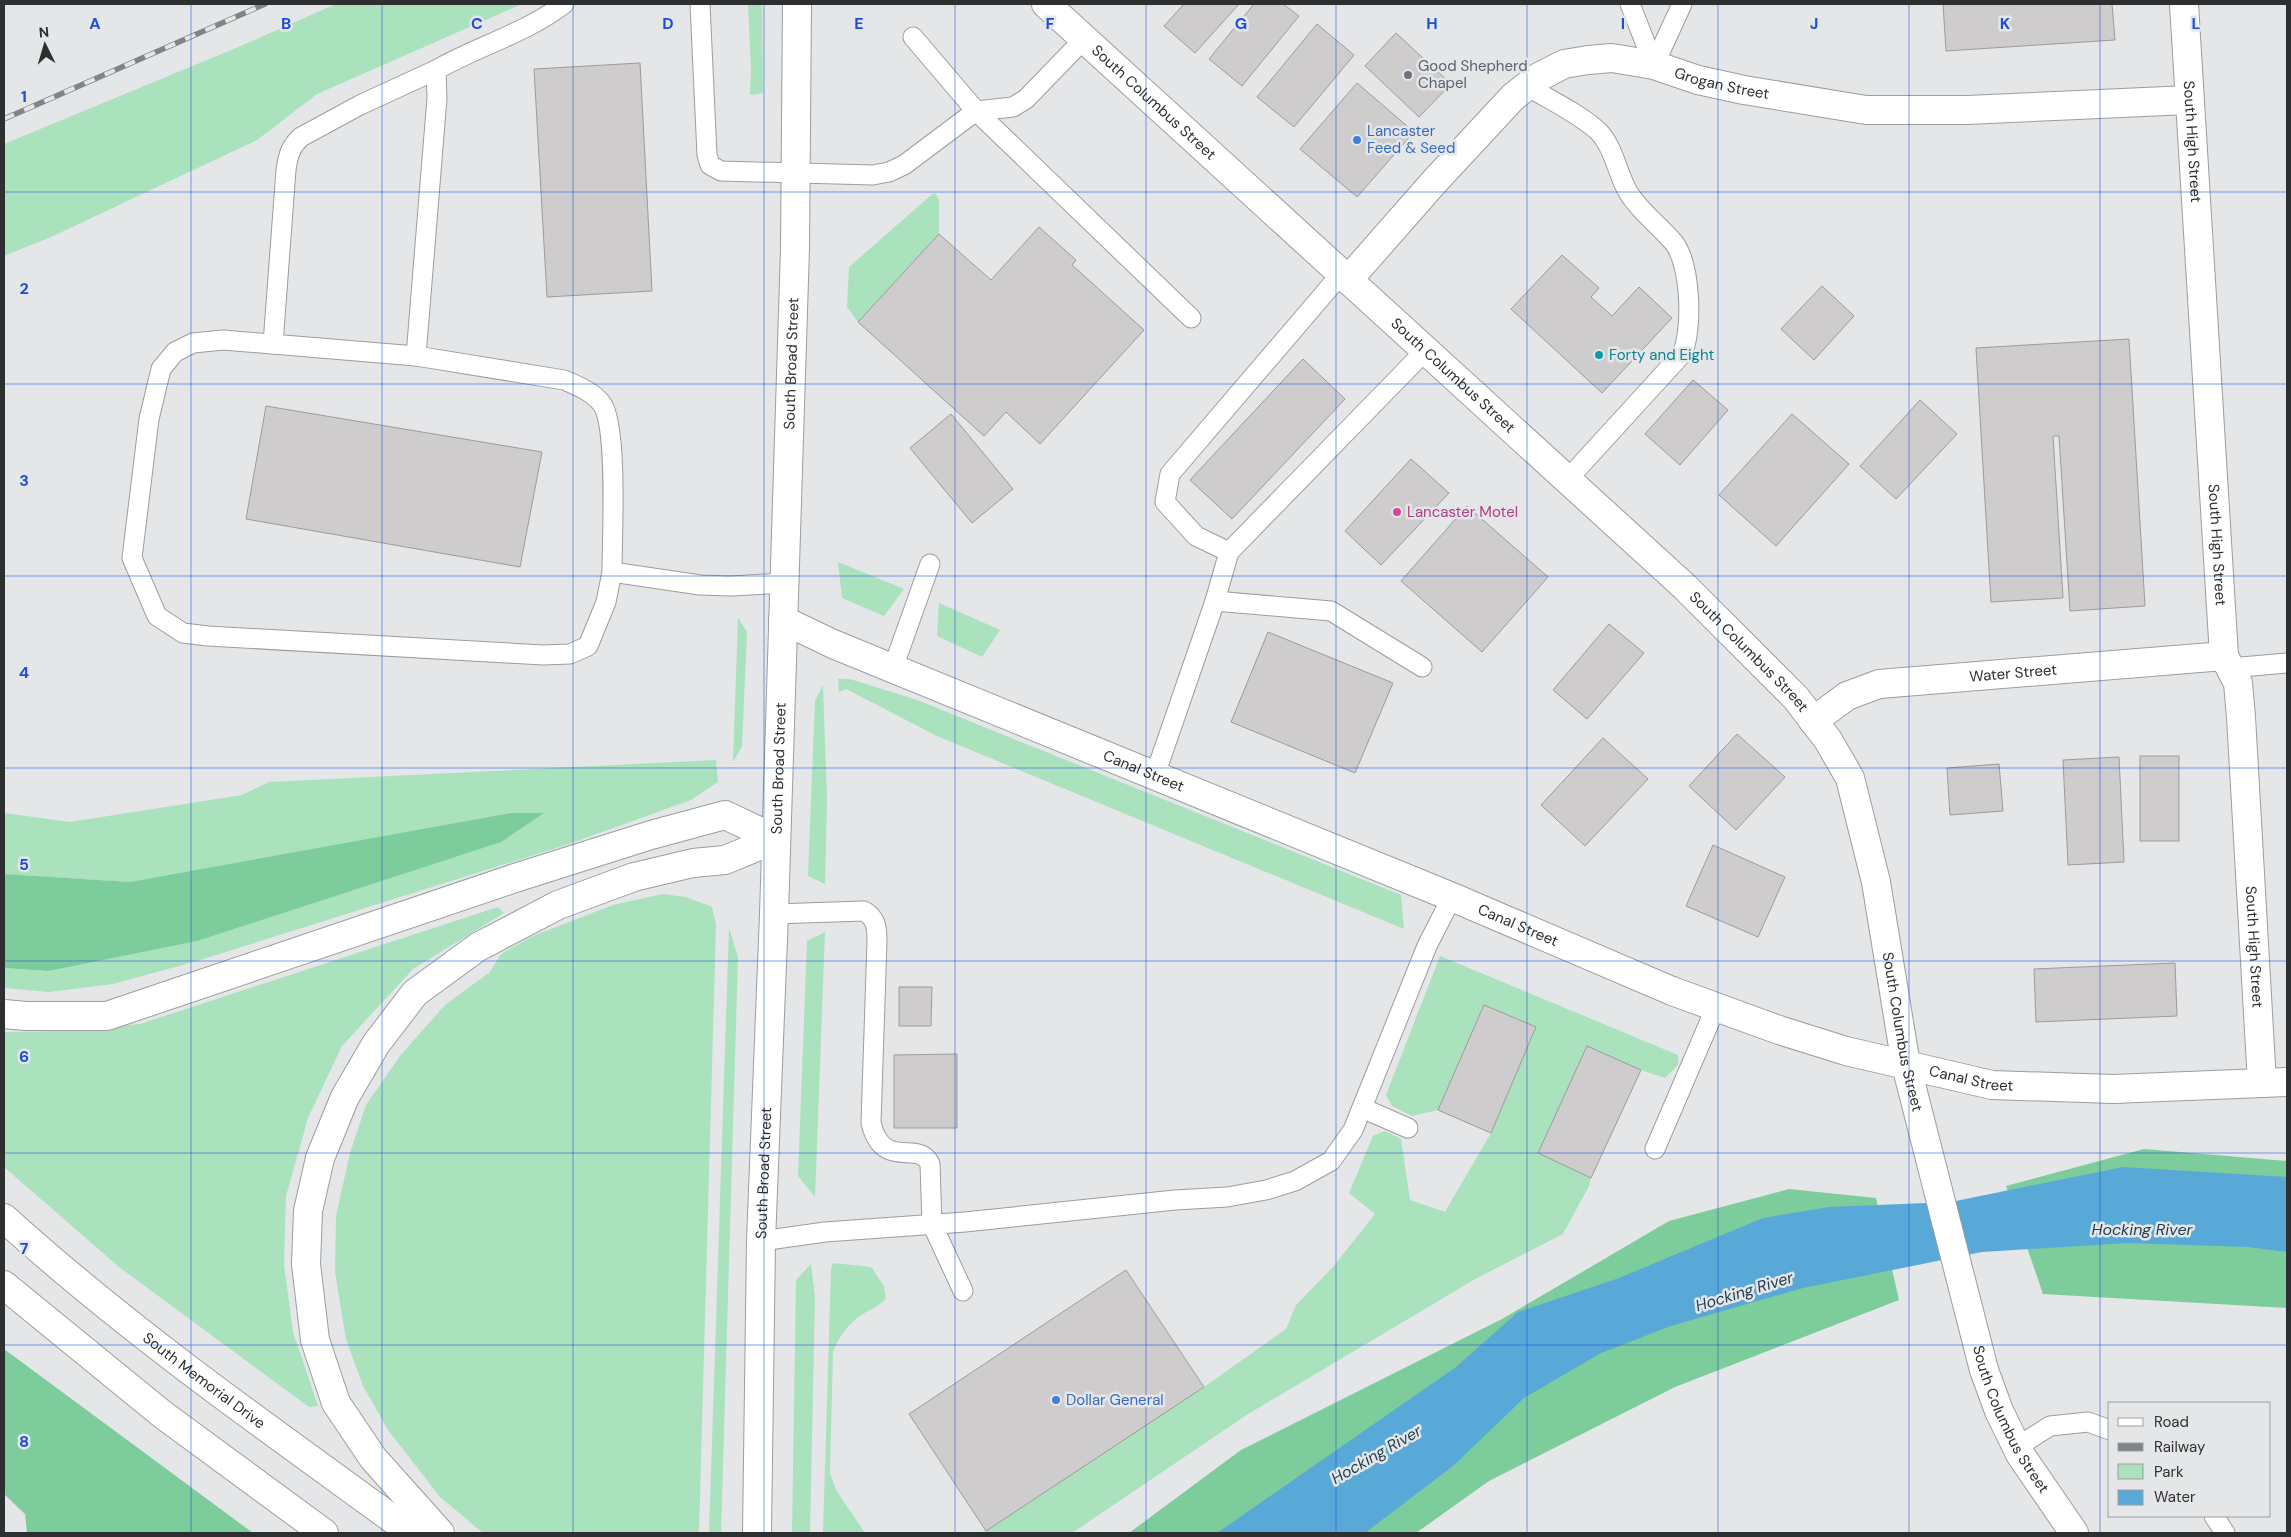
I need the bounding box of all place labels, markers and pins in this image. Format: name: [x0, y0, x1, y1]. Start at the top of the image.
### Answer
place label: Good Shepherd Chapel: [1418, 56, 1528, 93]
marker: Good Shepherd Chapel: [1402, 69, 1414, 81]
place label: Lancaster Feed & Seed: [1367, 121, 1455, 158]
marker: Lancaster Feed & Seed: [1351, 134, 1363, 146]
place label: Forty and Eight: [1609, 345, 1715, 365]
marker: Forty and Eight: [1593, 349, 1605, 361]
place label: Lancaster Motel: [1407, 502, 1518, 522]
marker: Lancaster Motel: [1391, 506, 1403, 518]
place label: Dollar General: [1066, 1390, 1164, 1410]
marker: Dollar General: [1050, 1394, 1062, 1406]

